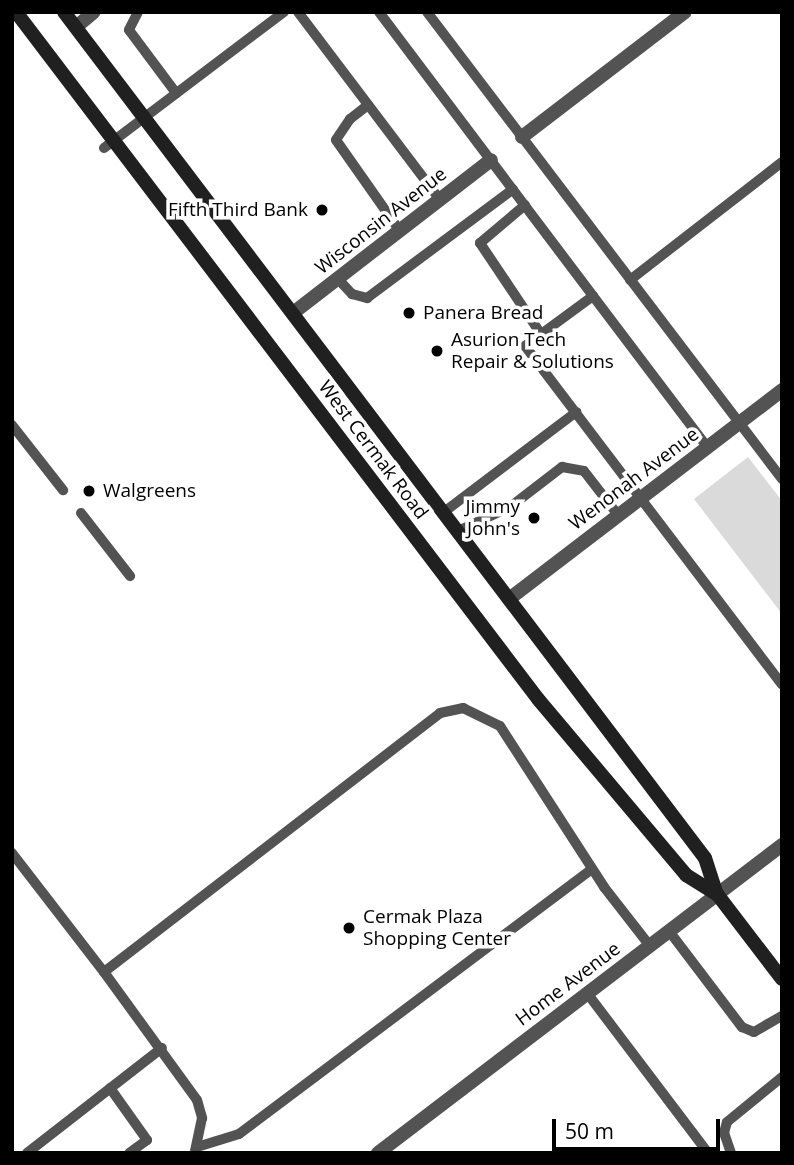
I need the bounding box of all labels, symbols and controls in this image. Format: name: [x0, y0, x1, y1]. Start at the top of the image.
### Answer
street label: Wisconsin Avenue: [311, 163, 451, 279]
place label: Fifth Third Bank: [168, 199, 308, 221]
marker: Fifth Third Bank: [314, 202, 330, 218]
place label: Panera Bread: [423, 302, 543, 324]
marker: Panera Bread: [401, 305, 417, 321]
place label: Asurion Tech Repair & Solutions: [451, 329, 614, 373]
marker: Asurion Tech Repair & Solutions: [429, 343, 445, 359]
street label: West Cermak Road: [313, 376, 433, 524]
street label: Wenonah Avenue: [565, 423, 703, 535]
place label: Walgreens: [103, 480, 196, 502]
marker: Walgreens: [81, 483, 97, 499]
place label: Jimmy John's: [465, 496, 520, 540]
marker: Jimmy John's: [526, 510, 542, 526]
place label: Cermak Plaza Shopping Center: [363, 906, 511, 950]
marker: Cermak Plaza Shopping Center: [341, 920, 357, 936]
street label: Home Avenue: [511, 937, 625, 1031]
scale bar: [556, 1106, 724, 1150]
text: 50 m: [565, 1117, 614, 1145]

